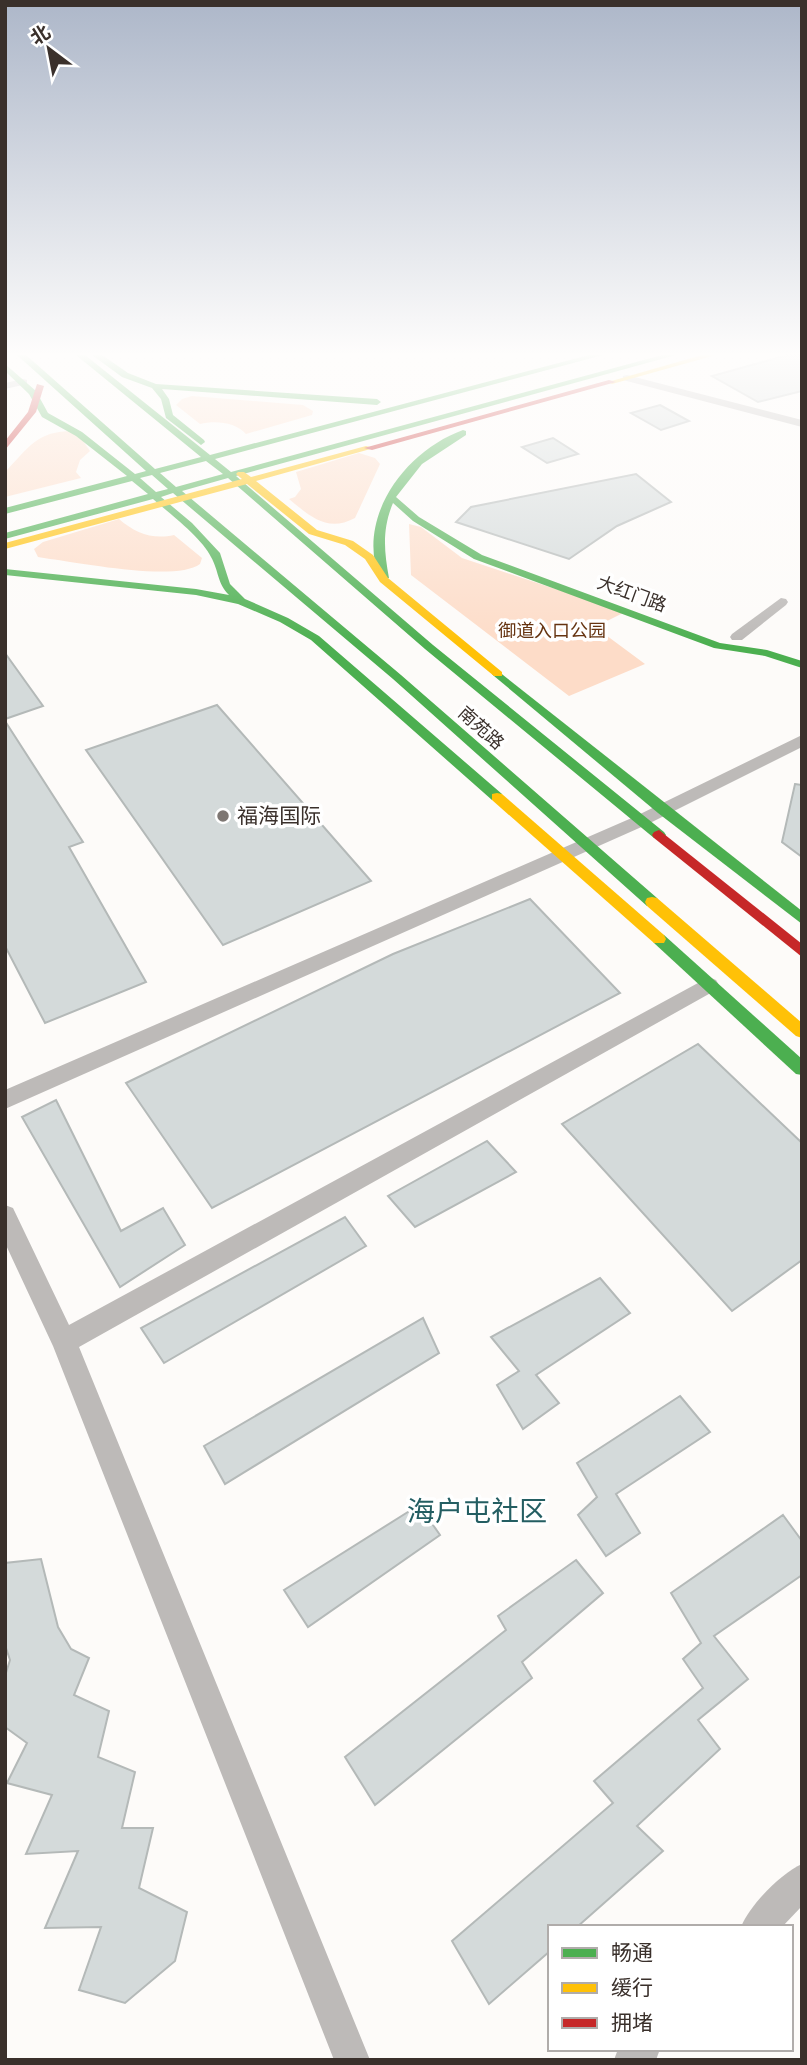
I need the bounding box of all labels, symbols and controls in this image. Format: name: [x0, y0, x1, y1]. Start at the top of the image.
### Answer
north arrow: [14, 14, 84, 84]
text: 北: [26, 19, 54, 50]
street label: 大红门路: [594, 570, 670, 617]
park label: 御道入口公园: [498, 619, 606, 642]
street label: 南苑路: [454, 701, 509, 754]
place label: 福海国际: [237, 801, 321, 829]
marker: 福海国际: [215, 808, 231, 824]
district label: 海户屯社区: [407, 1492, 547, 1529]
legend: [548, 1925, 793, 2051]
text: 畅通: [611, 1938, 653, 1966]
text: 缓行: [611, 1973, 653, 2001]
text: 拥堵: [611, 2008, 653, 2036]

